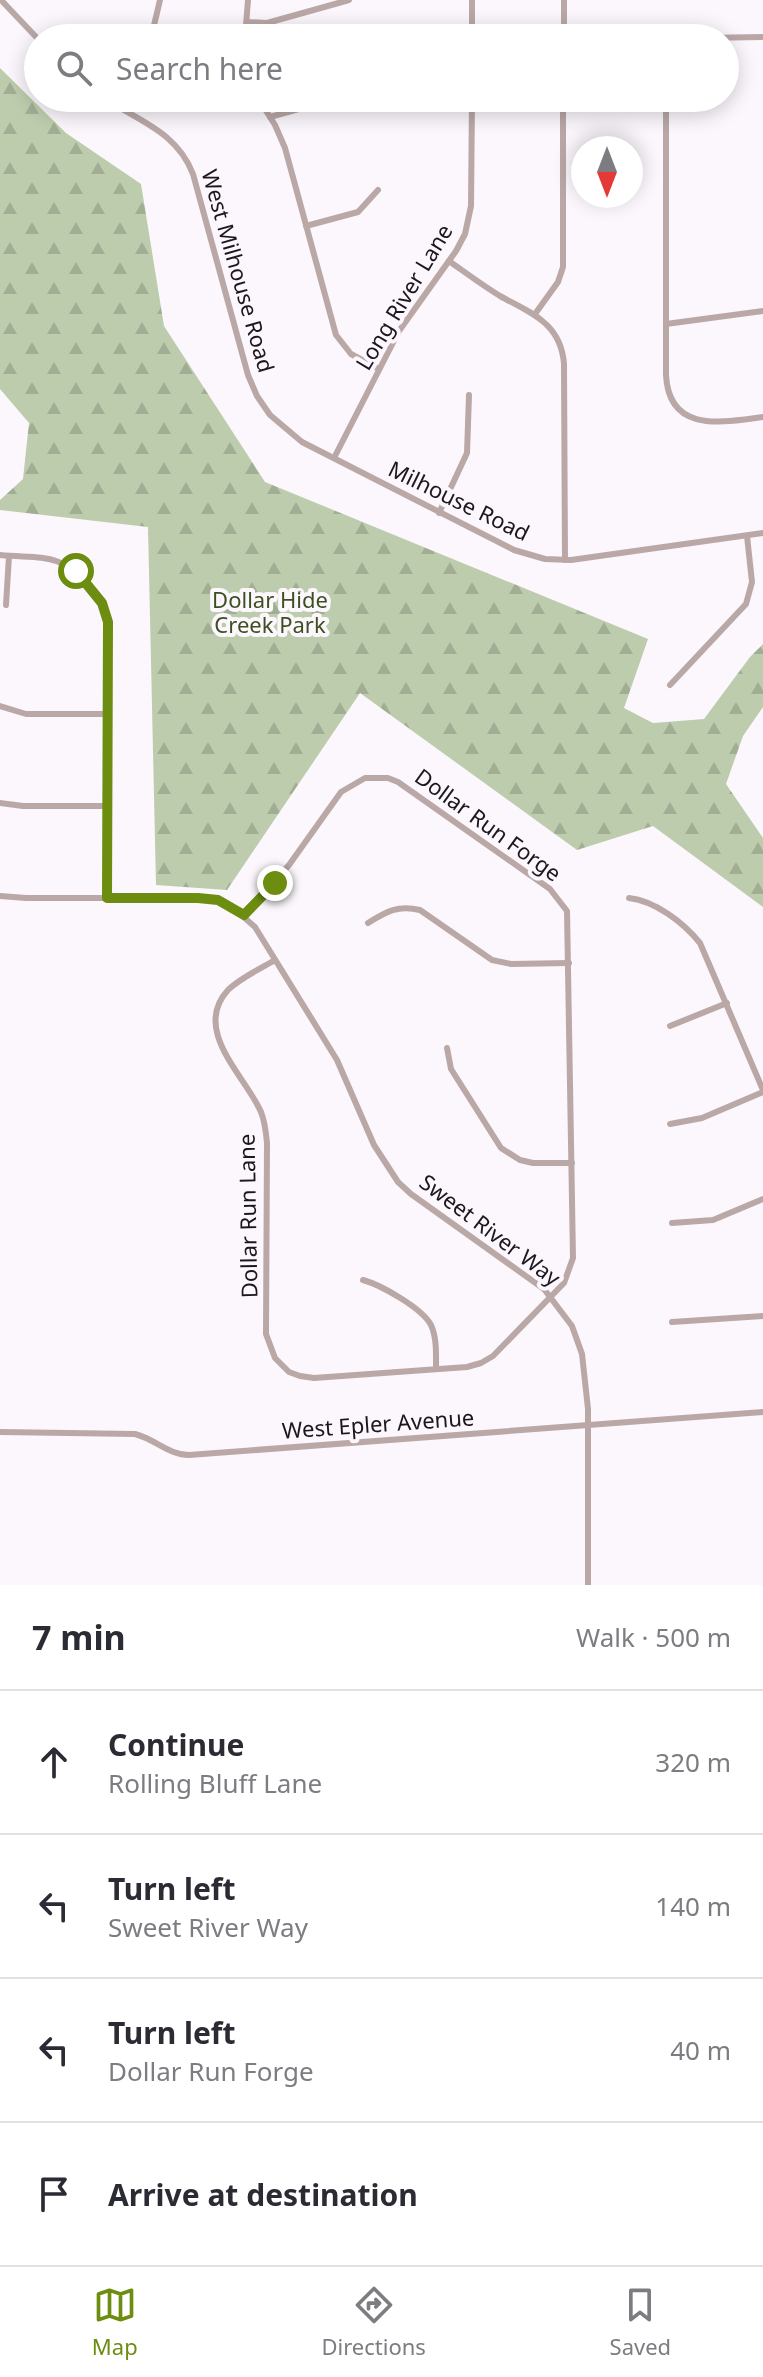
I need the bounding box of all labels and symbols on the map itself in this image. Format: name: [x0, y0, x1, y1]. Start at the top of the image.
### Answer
north arrow: [571, 136, 643, 208]
street label: West Milhouse Road: [196, 166, 282, 376]
street label: Long River Lane: [348, 218, 459, 375]
street label: Milhouse Road: [384, 453, 535, 547]
route start: [58, 553, 94, 589]
park label: Dollar Hide Creek Park: [212, 584, 328, 639]
street label: Dollar Run Forge: [409, 761, 568, 887]
route end: [257, 865, 293, 901]
street label: Dollar Run Lane: [231, 1134, 263, 1298]
street label: Sweet River Way: [414, 1166, 568, 1293]
street label: West Epler Avenue: [281, 1401, 475, 1445]

